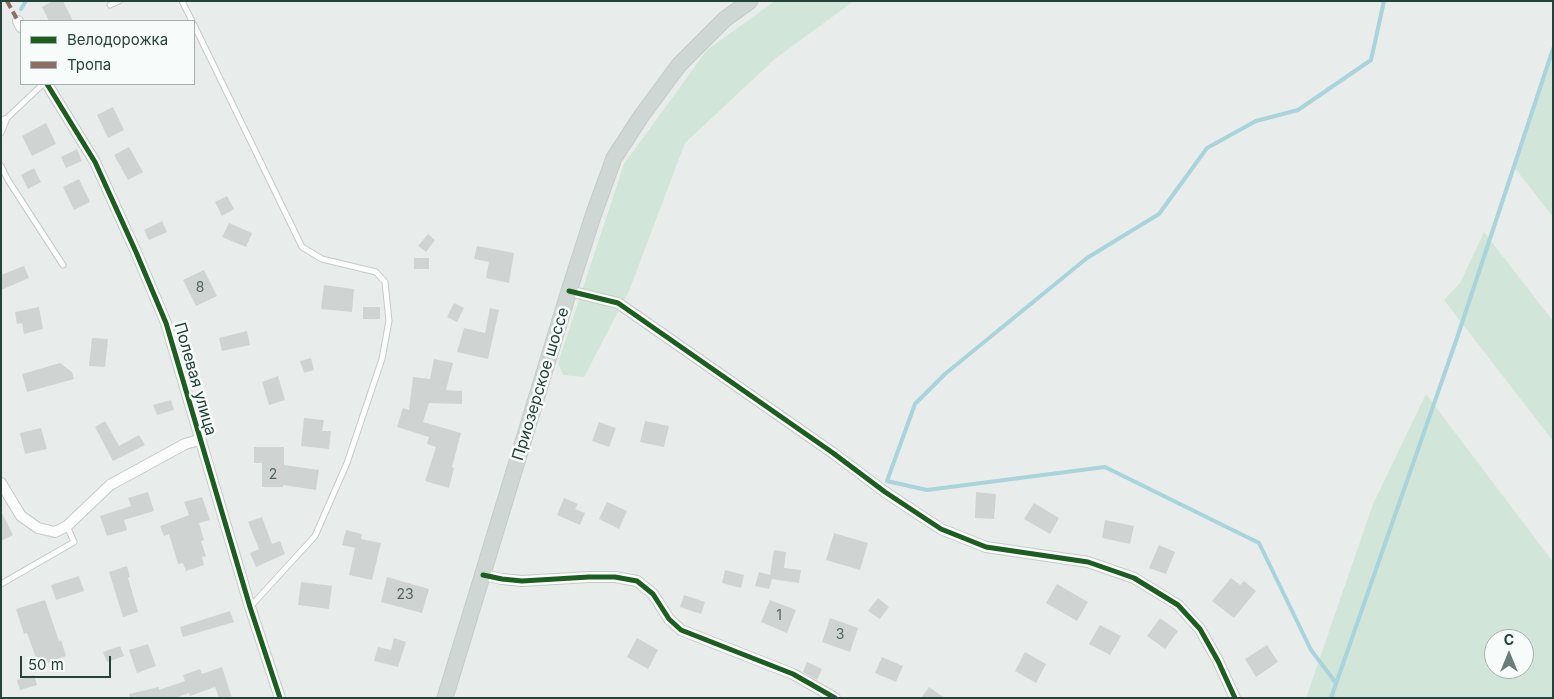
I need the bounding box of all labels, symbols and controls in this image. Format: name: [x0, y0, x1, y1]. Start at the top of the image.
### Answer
legend: [20, 20, 195, 85]
text: Велодорожка: [67, 30, 168, 49]
text: Тропа: [67, 55, 111, 74]
house number: 8: [196, 280, 204, 296]
street label: Приозерское шоссе: [509, 305, 573, 463]
street label: Полевая улица: [170, 320, 220, 438]
house number: 2: [269, 467, 277, 483]
house number: 23: [396, 587, 414, 603]
house number: 1: [776, 608, 782, 624]
house number: 3: [836, 627, 844, 643]
north arrow: [1484, 629, 1534, 679]
text: С: [1504, 631, 1514, 648]
scale bar: [22, 646, 114, 678]
text: 50 m: [28, 655, 64, 674]

